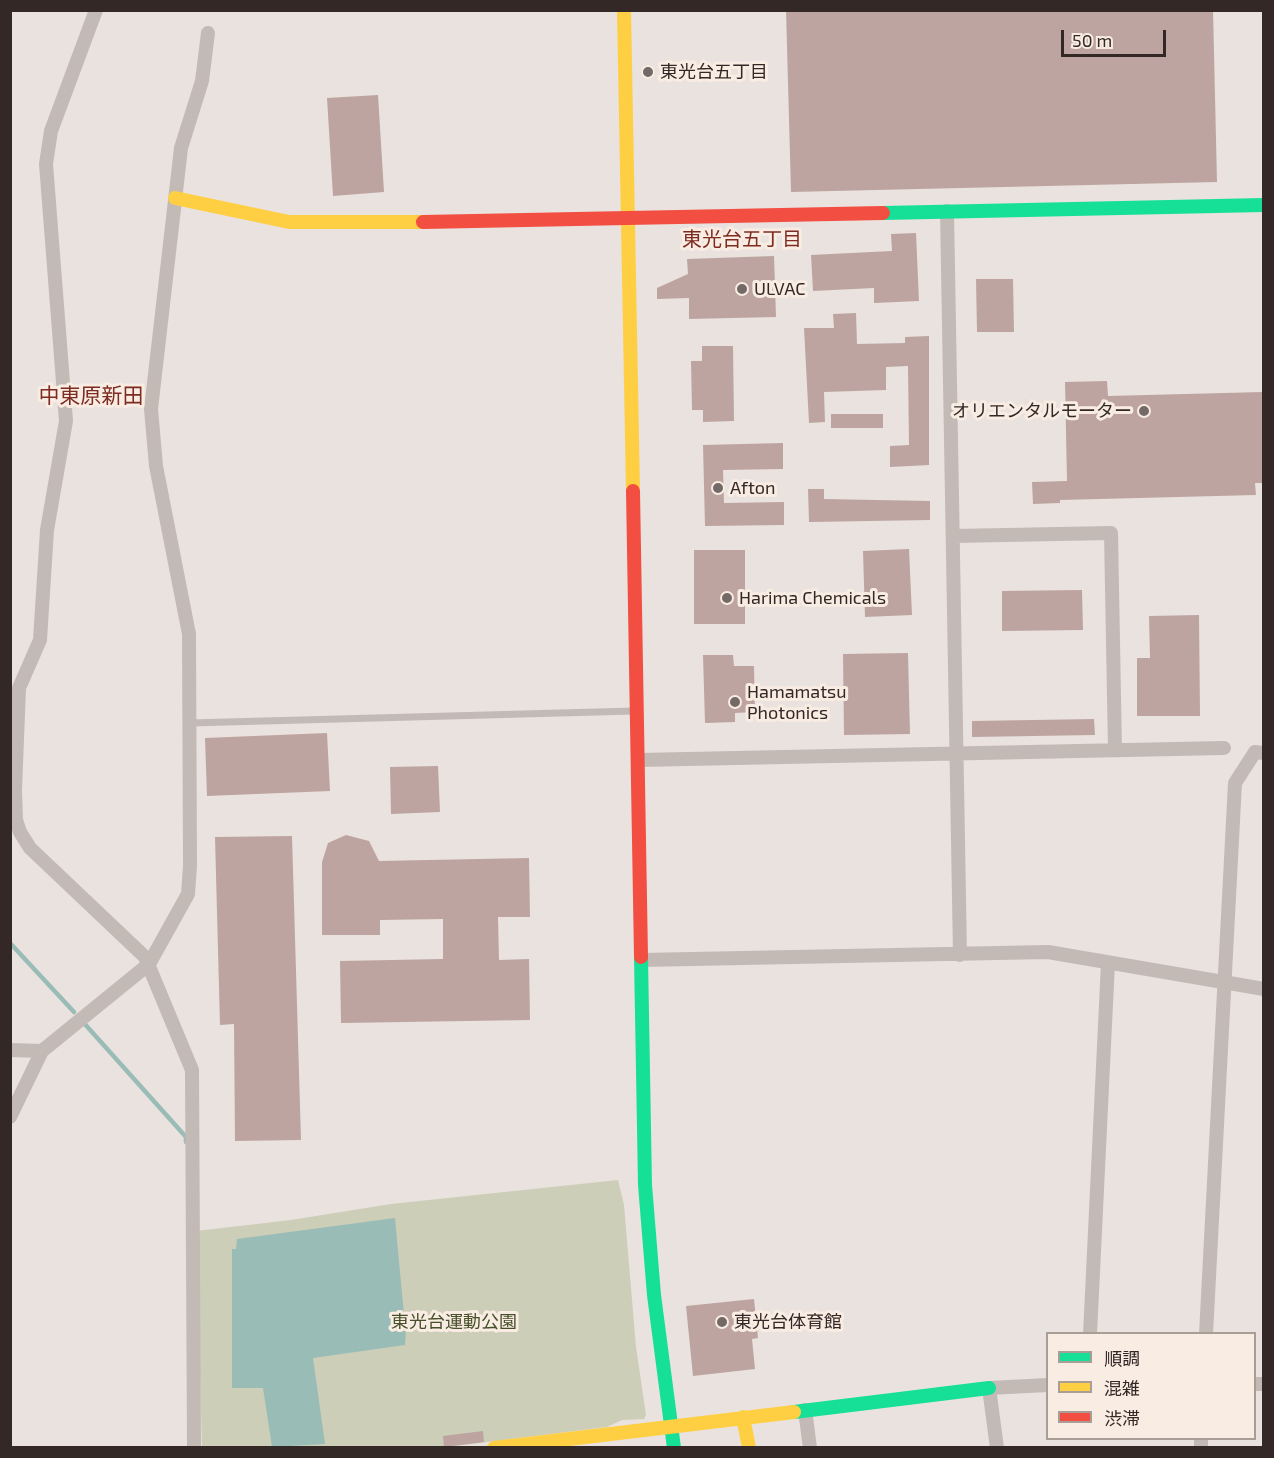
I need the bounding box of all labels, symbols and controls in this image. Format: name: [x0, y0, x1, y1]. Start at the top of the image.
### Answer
scale bar: [1064, 18, 1169, 56]
text: 50 m: [1072, 29, 1112, 51]
place label: 東光台五丁目: [660, 61, 768, 83]
marker: 東光台五丁目: [641, 65, 655, 79]
district label: 東光台五丁目: [682, 227, 802, 251]
place label: ULVAC: [754, 278, 806, 300]
marker: ULVAC: [735, 282, 749, 296]
district label: 中東原新田: [39, 383, 143, 409]
place label: オリエンタルモーター: [952, 400, 1132, 422]
marker: オリエンタルモーター: [1137, 404, 1151, 418]
place label: Afton: [730, 477, 775, 499]
marker: Afton: [711, 481, 725, 495]
place label: Harima Chemicals: [739, 587, 886, 609]
marker: Harima Chemicals: [720, 591, 734, 605]
place label: Hamamatsu Photonics: [747, 681, 846, 724]
marker: Hamamatsu Photonics: [728, 695, 742, 709]
park label: 東光台運動公園: [391, 1311, 517, 1333]
place label: 東光台体育館: [734, 1311, 842, 1333]
marker: 東光台体育館: [715, 1315, 729, 1329]
legend: [1046, 1332, 1256, 1440]
text: 順調: [1104, 1347, 1140, 1369]
text: 混雑: [1104, 1377, 1140, 1399]
text: 渋滞: [1104, 1407, 1140, 1429]

